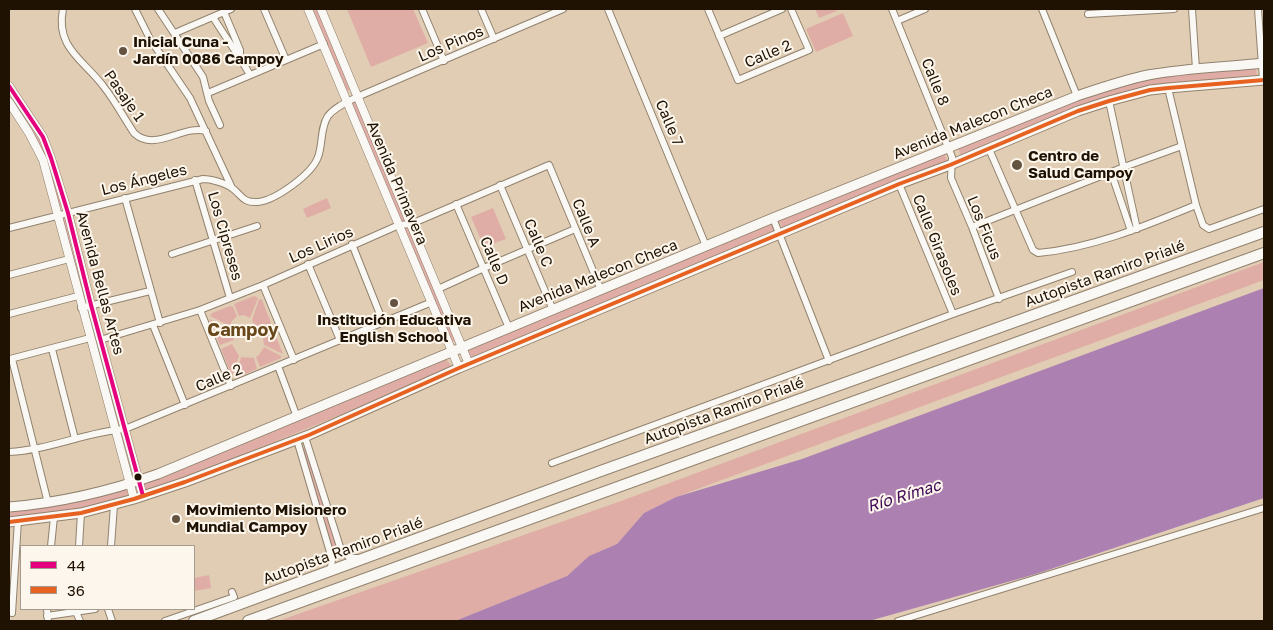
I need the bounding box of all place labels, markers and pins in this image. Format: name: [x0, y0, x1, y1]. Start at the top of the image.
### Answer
place label: Inicial Cuna - Jardín 0086 Campoy: [133, 33, 284, 68]
marker: Inicial Cuna - Jardín 0086 Campoy: [117, 45, 129, 57]
place label: Centro de Salud Campoy: [1028, 147, 1133, 182]
marker: Centro de Salud Campoy: [1010, 158, 1024, 172]
marker: Institución Educativa English School: [388, 297, 400, 309]
place label: Institución Educativa English School: [317, 311, 471, 346]
unlabelled marker: [133, 472, 143, 482]
place label: Movimiento Misionero Mundial Campoy: [186, 501, 347, 536]
marker: Movimiento Misionero Mundial Campoy: [170, 513, 182, 525]

